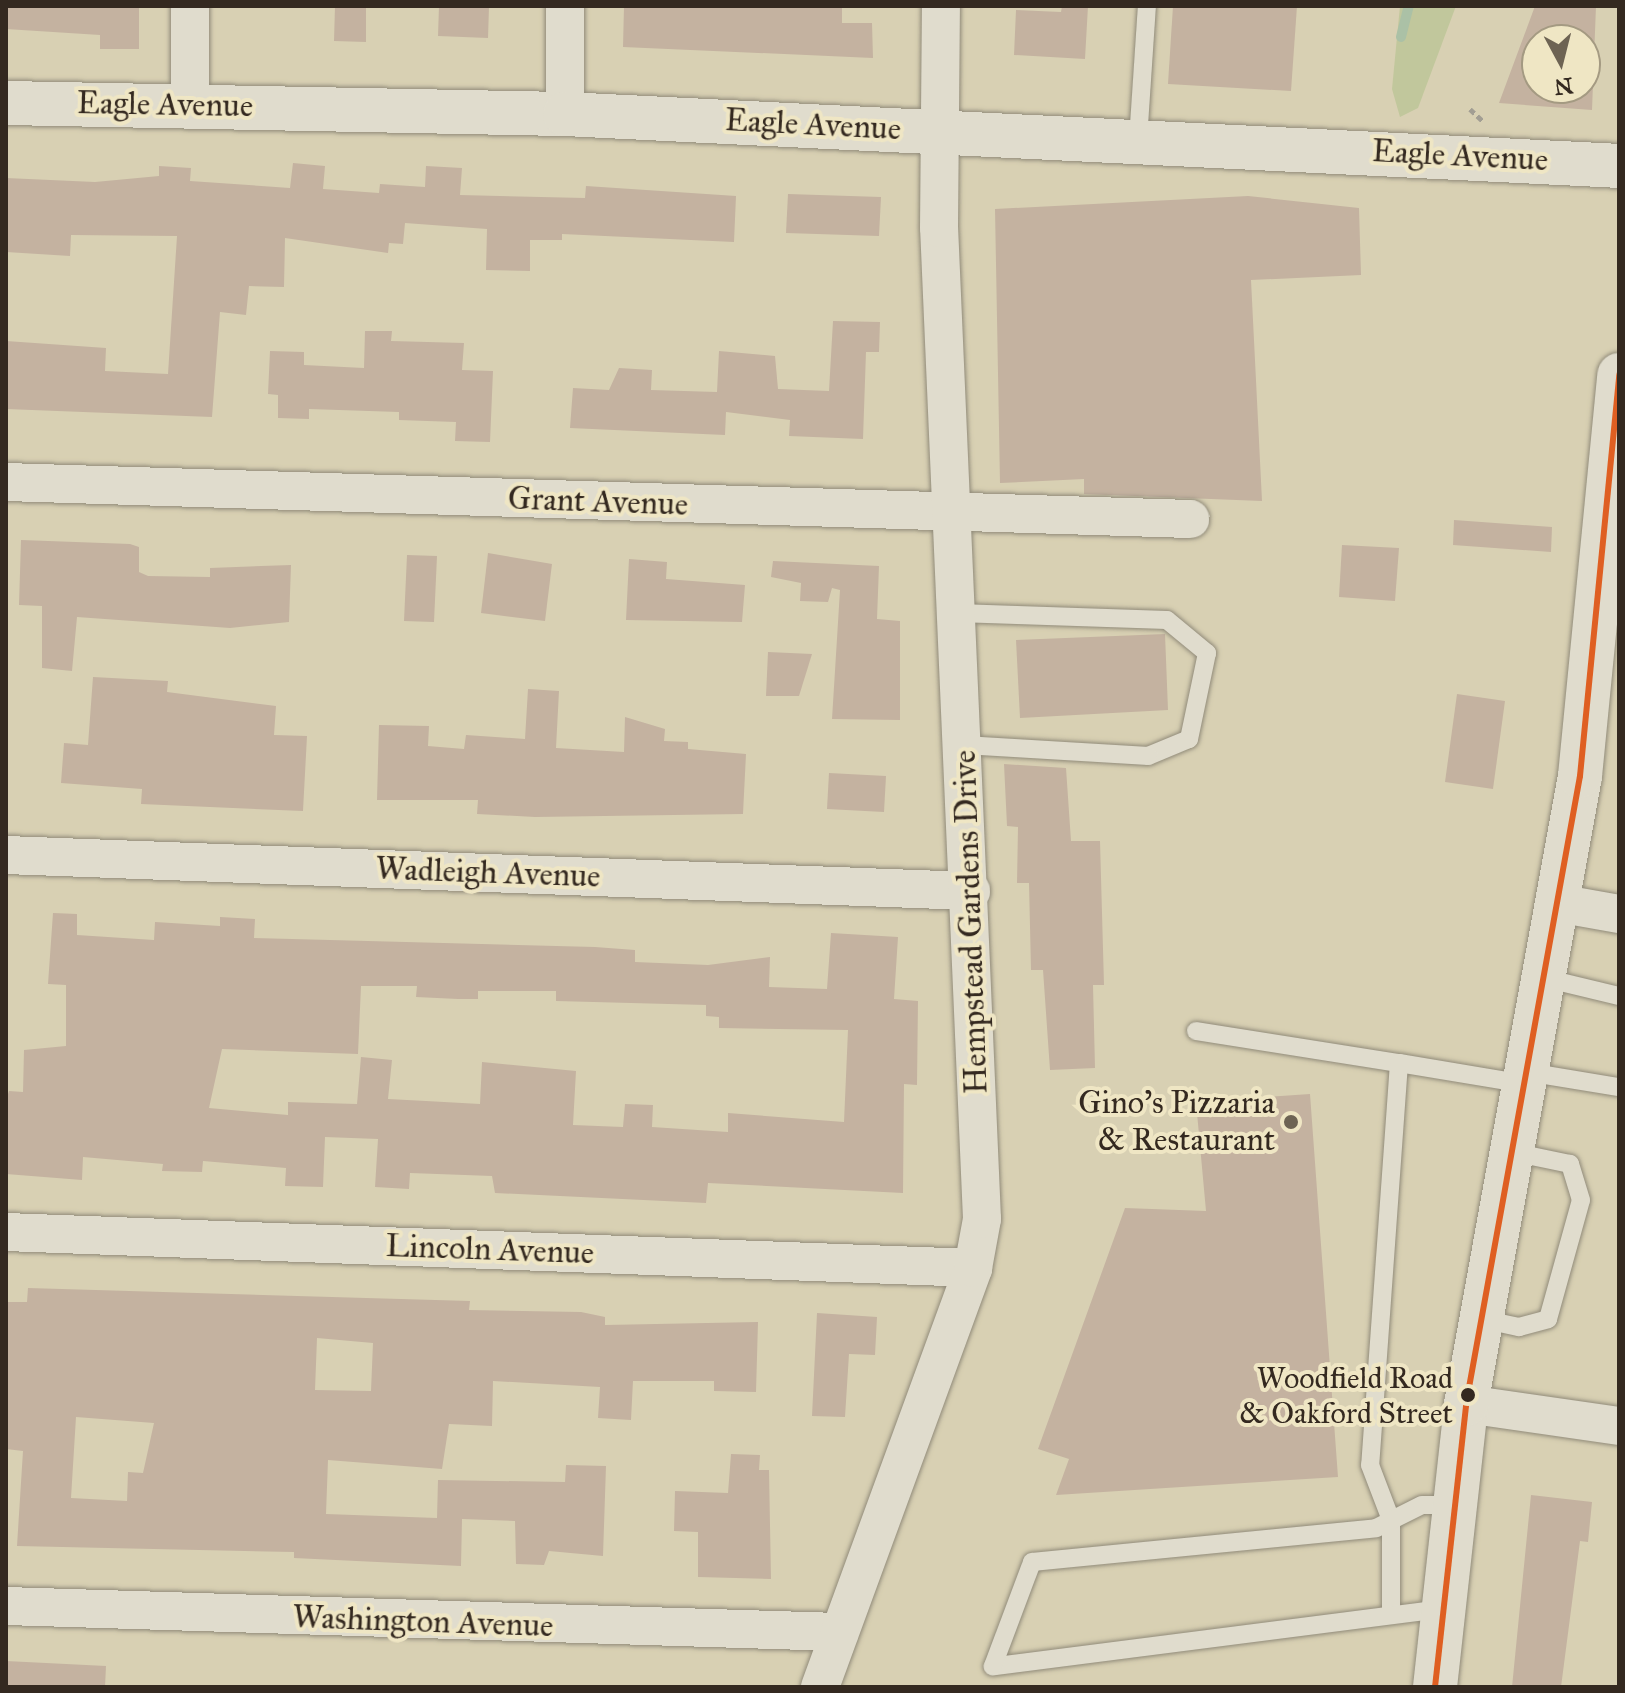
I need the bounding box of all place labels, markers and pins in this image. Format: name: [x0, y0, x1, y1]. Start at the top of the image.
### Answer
place label: Gino's Pizzaria & Restaurant: [1078, 1085, 1275, 1160]
marker: Gino's Pizzaria & Restaurant: [1282, 1113, 1300, 1131]
place label: Woodfield Road & Oakford Street: [1239, 1360, 1453, 1430]
marker: Woodfield Road & Oakford Street: [1460, 1387, 1476, 1403]

